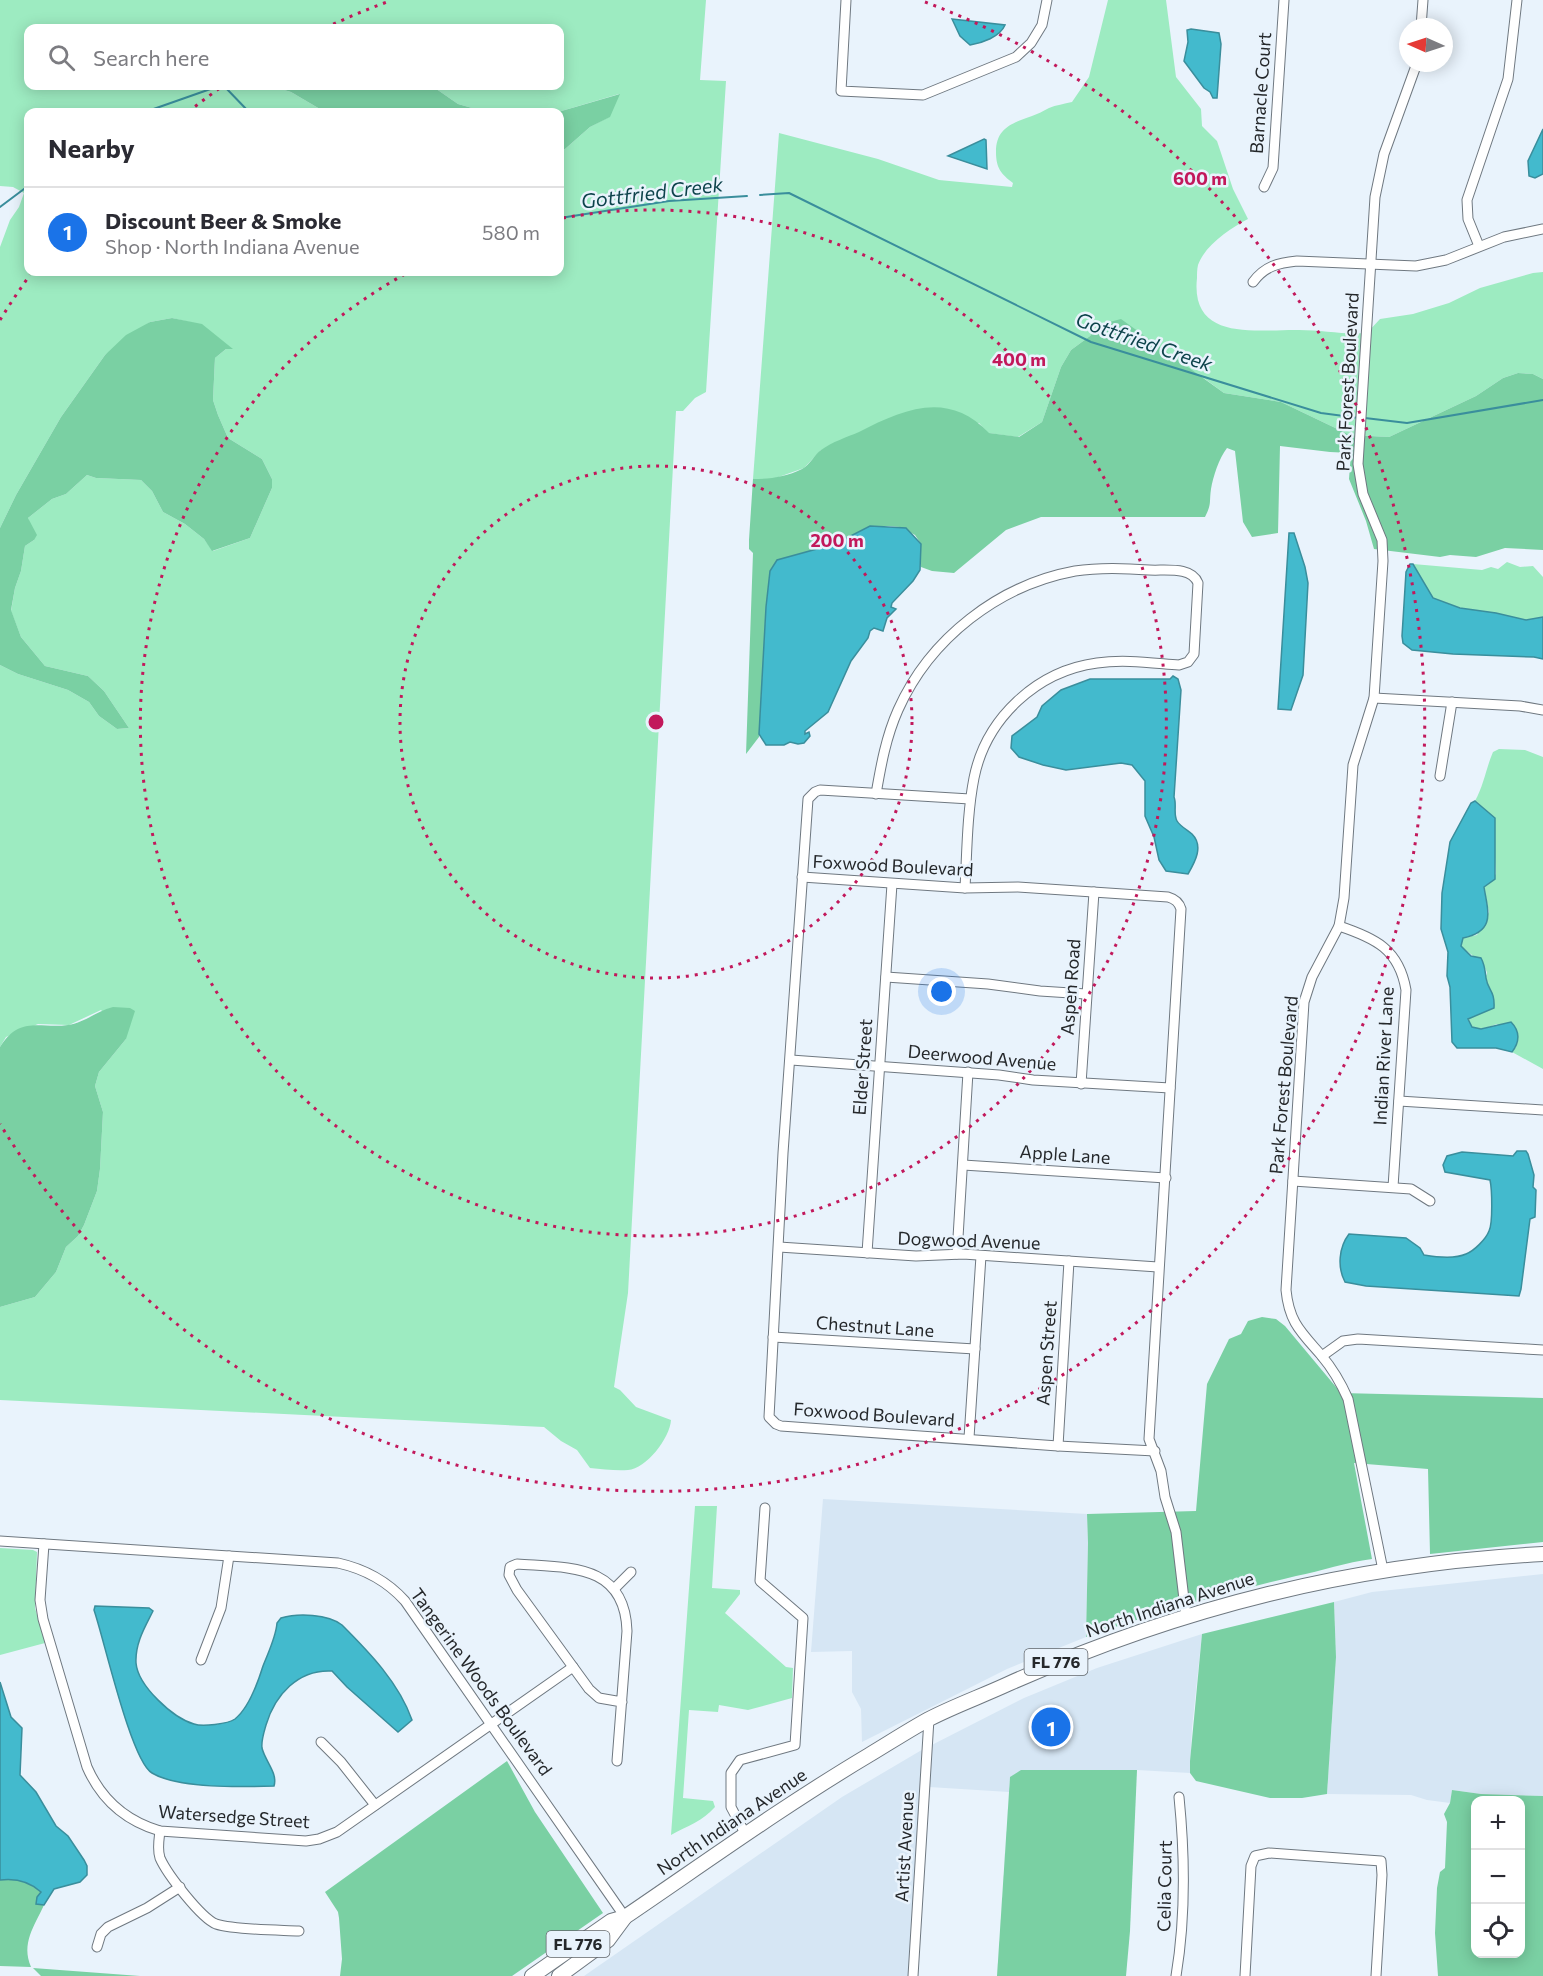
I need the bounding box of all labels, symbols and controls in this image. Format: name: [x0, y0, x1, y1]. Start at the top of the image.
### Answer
north arrow: [1399, 18, 1453, 72]
search box: [24, 24, 564, 90]
street label: Barnacle Court: [1245, 31, 1275, 155]
icon: search: [45, 41, 78, 74]
text: Search here: [93, 44, 209, 71]
text: Nearby: [48, 132, 135, 163]
text: 600 m: [1173, 167, 1227, 189]
water label: Gottfried Creek: [579, 171, 725, 213]
text: Discount Beer & Smoke: [105, 207, 341, 234]
text: 1: [63, 220, 72, 244]
text: 580 m: [482, 220, 540, 244]
text: Shop · North Indiana Avenue: [105, 234, 359, 258]
street label: Park Forest Boulevard: [1331, 292, 1363, 472]
water label: Gottfried Creek: [1073, 306, 1217, 376]
text: 400 m: [992, 348, 1046, 370]
text: 200 m: [810, 529, 864, 551]
centre of rings: [646, 712, 666, 732]
street label: Foxwood Boulevard: [812, 850, 974, 880]
street label: Aspen Road: [1056, 938, 1084, 1036]
your location: [927, 977, 956, 1006]
street label: Indian River Lane: [1368, 986, 1398, 1126]
street label: Park Forest Boulevard: [1264, 995, 1302, 1175]
street label: Elder Street: [848, 1018, 876, 1116]
street label: Deerwood Avenue: [907, 1040, 1057, 1074]
street label: Apple Lane: [1019, 1140, 1111, 1168]
street label: Dogwood Avenue: [897, 1227, 1041, 1253]
street label: Aspen Street: [1031, 1300, 1061, 1406]
street label: Chestnut Lane: [815, 1311, 935, 1341]
street label: Foxwood Boulevard: [793, 1397, 955, 1431]
street label: North Indiana Avenue: [1083, 1566, 1257, 1642]
street label: Tangerine Woods Boulevard: [406, 1583, 557, 1780]
road number: FL 776: [1024, 1649, 1088, 1675]
pin: 1: [1032, 1704, 1070, 1750]
street label: North Indiana Avenue: [652, 1763, 810, 1879]
street label: Artist Avenue: [890, 1791, 918, 1903]
map controls: [1471, 1796, 1525, 1958]
button: +: [1471, 1796, 1525, 1850]
street label: Watersedge Street: [158, 1800, 311, 1832]
street label: Celia Court: [1152, 1840, 1176, 1932]
button: −: [1471, 1850, 1525, 1904]
button: locate: [1471, 1904, 1525, 1958]
road number: FL 776: [546, 1931, 610, 1957]

